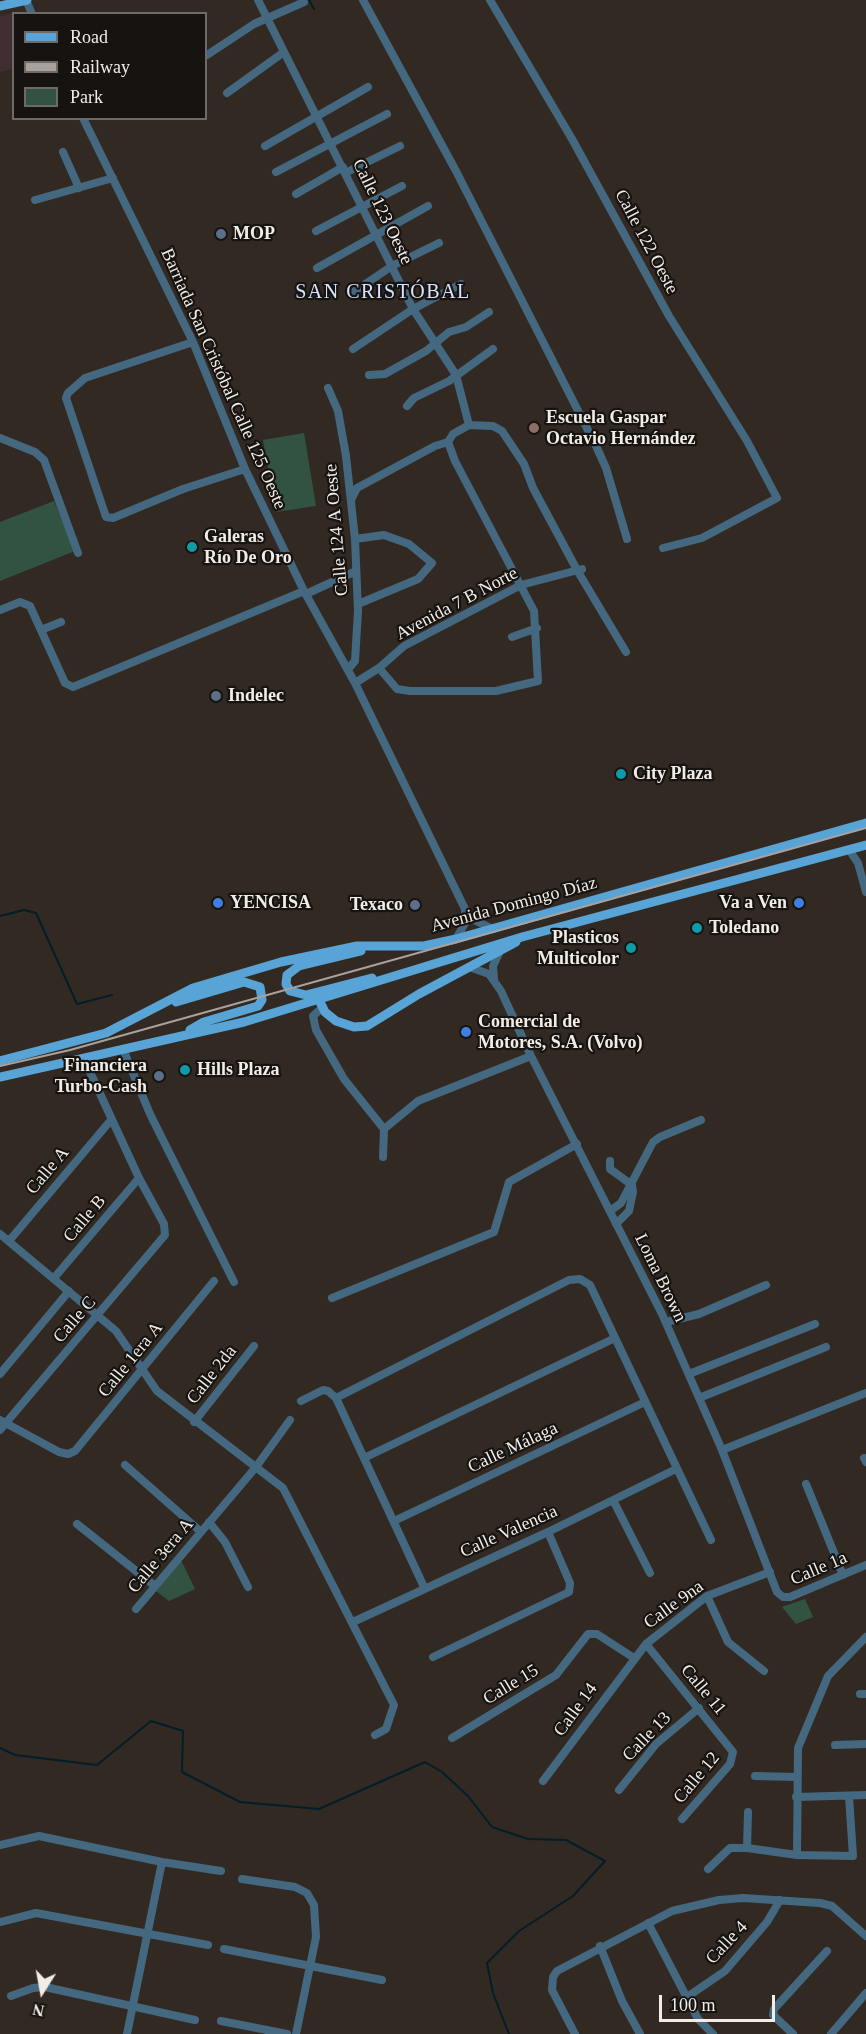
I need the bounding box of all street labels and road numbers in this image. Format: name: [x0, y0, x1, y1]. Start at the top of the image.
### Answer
street label: Calle 123 Oeste: [347, 156, 417, 268]
street label: Calle 122 Oeste: [609, 186, 683, 298]
street label: Barriada San Cristóbal Calle 125 Oeste: [155, 245, 291, 513]
street label: Calle 124 A Oeste: [320, 463, 354, 597]
street label: Avenida 7 B Norte: [392, 563, 522, 645]
street label: Avenida Domingo Díaz: [429, 872, 599, 938]
street label: Calle A: [22, 1143, 74, 1199]
street label: Calle B: [59, 1191, 111, 1247]
street label: Loma Brown: [629, 1230, 691, 1326]
street label: Calle C: [49, 1292, 101, 1348]
street label: Calle 1era A: [94, 1318, 168, 1402]
street label: Calle 2da: [182, 1341, 242, 1409]
street label: Calle Málaga: [465, 1418, 561, 1478]
street label: Calle Valencia: [457, 1501, 561, 1563]
street label: Calle 3era A: [123, 1514, 199, 1598]
street label: Calle 1a: [787, 1547, 851, 1591]
street label: Calle 9na: [640, 1576, 708, 1634]
street label: Calle 15: [480, 1660, 542, 1710]
street label: Calle 11: [676, 1660, 730, 1720]
street label: Calle 14: [549, 1679, 603, 1741]
street label: Calle 13: [618, 1708, 676, 1766]
street label: Calle 12: [669, 1748, 725, 1808]
street label: Calle 4: [702, 1917, 752, 1969]

